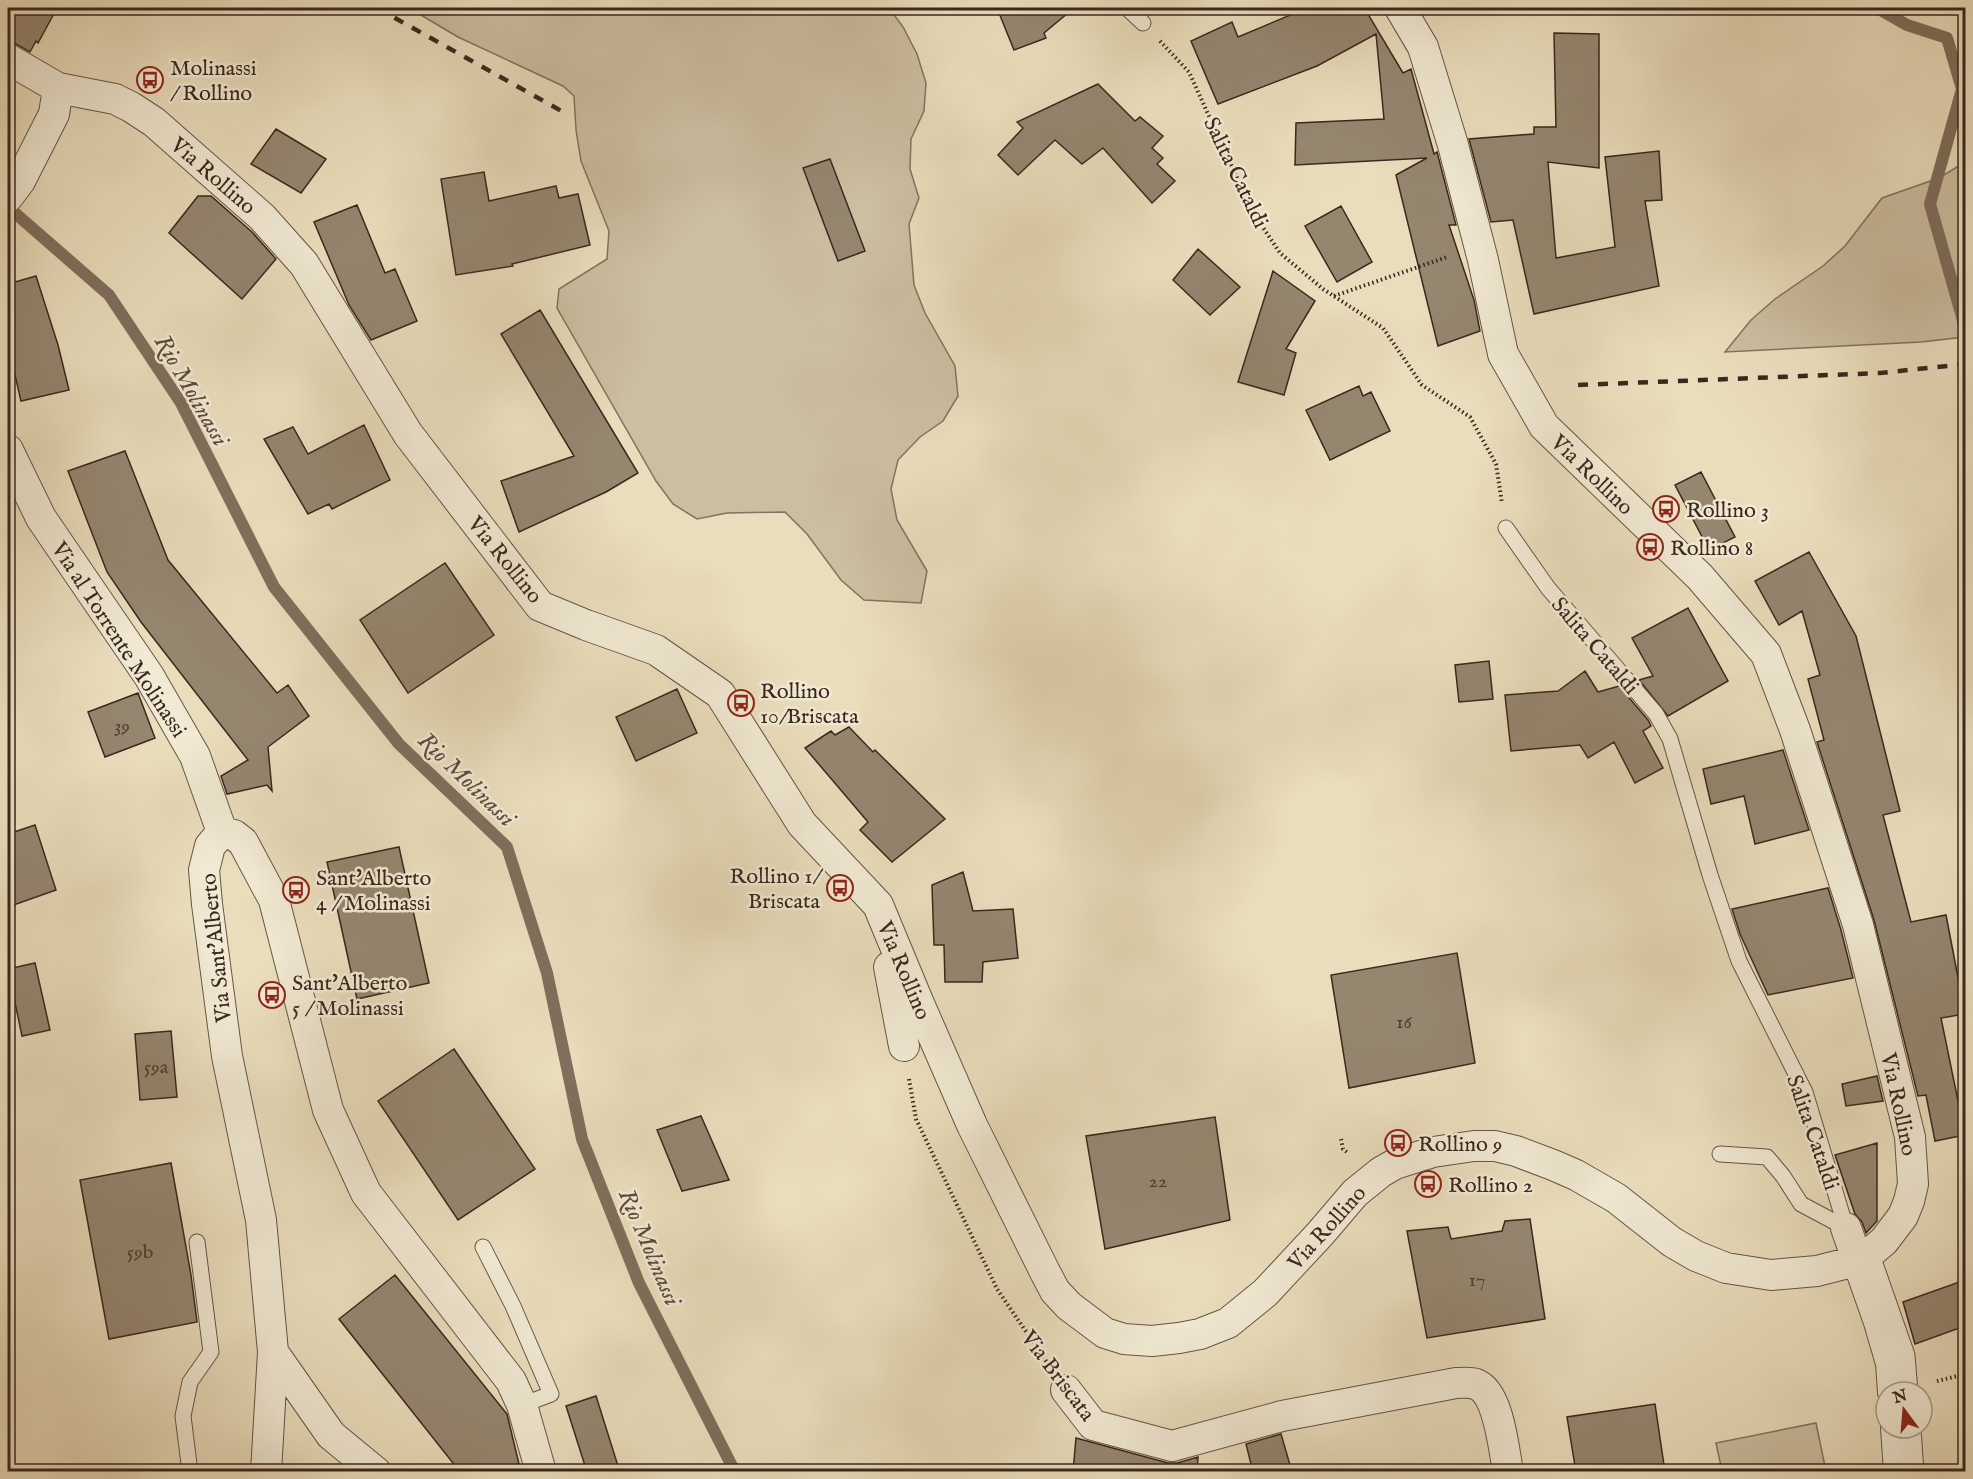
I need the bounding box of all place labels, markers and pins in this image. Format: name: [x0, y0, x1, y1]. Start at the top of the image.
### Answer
place label: Molinassi / Rollino: [170, 55, 257, 108]
bus stop icon: Molinassi / Rollino: [135, 65, 165, 95]
bus stop icon: Rollino 3: [1651, 494, 1681, 524]
place label: Rollino 3: [1686, 497, 1769, 525]
bus stop icon: Rollino 8: [1635, 532, 1665, 562]
place label: Rollino 8: [1670, 535, 1753, 563]
place label: Rollino 10/Briscata: [760, 678, 859, 731]
bus stop icon: Rollino 10/Briscata: [726, 688, 756, 718]
place label: Rollino 1/ Briscata: [730, 863, 823, 916]
place label: Sant'Alberto 4 / Molinassi: [316, 865, 431, 918]
bus stop icon: Rollino 1/ Briscata: [825, 873, 855, 903]
bus stop icon: Sant'Alberto 4 / Molinassi: [281, 875, 311, 905]
place label: Sant'Alberto 5 / Molinassi: [292, 970, 407, 1023]
bus stop icon: Sant'Alberto 5 / Molinassi: [257, 980, 287, 1010]
bus stop icon: Rollino 9: [1383, 1128, 1413, 1158]
place label: Rollino 9: [1418, 1131, 1502, 1159]
bus stop icon: Rollino 2: [1413, 1169, 1443, 1199]
place label: Rollino 2: [1448, 1172, 1533, 1200]

